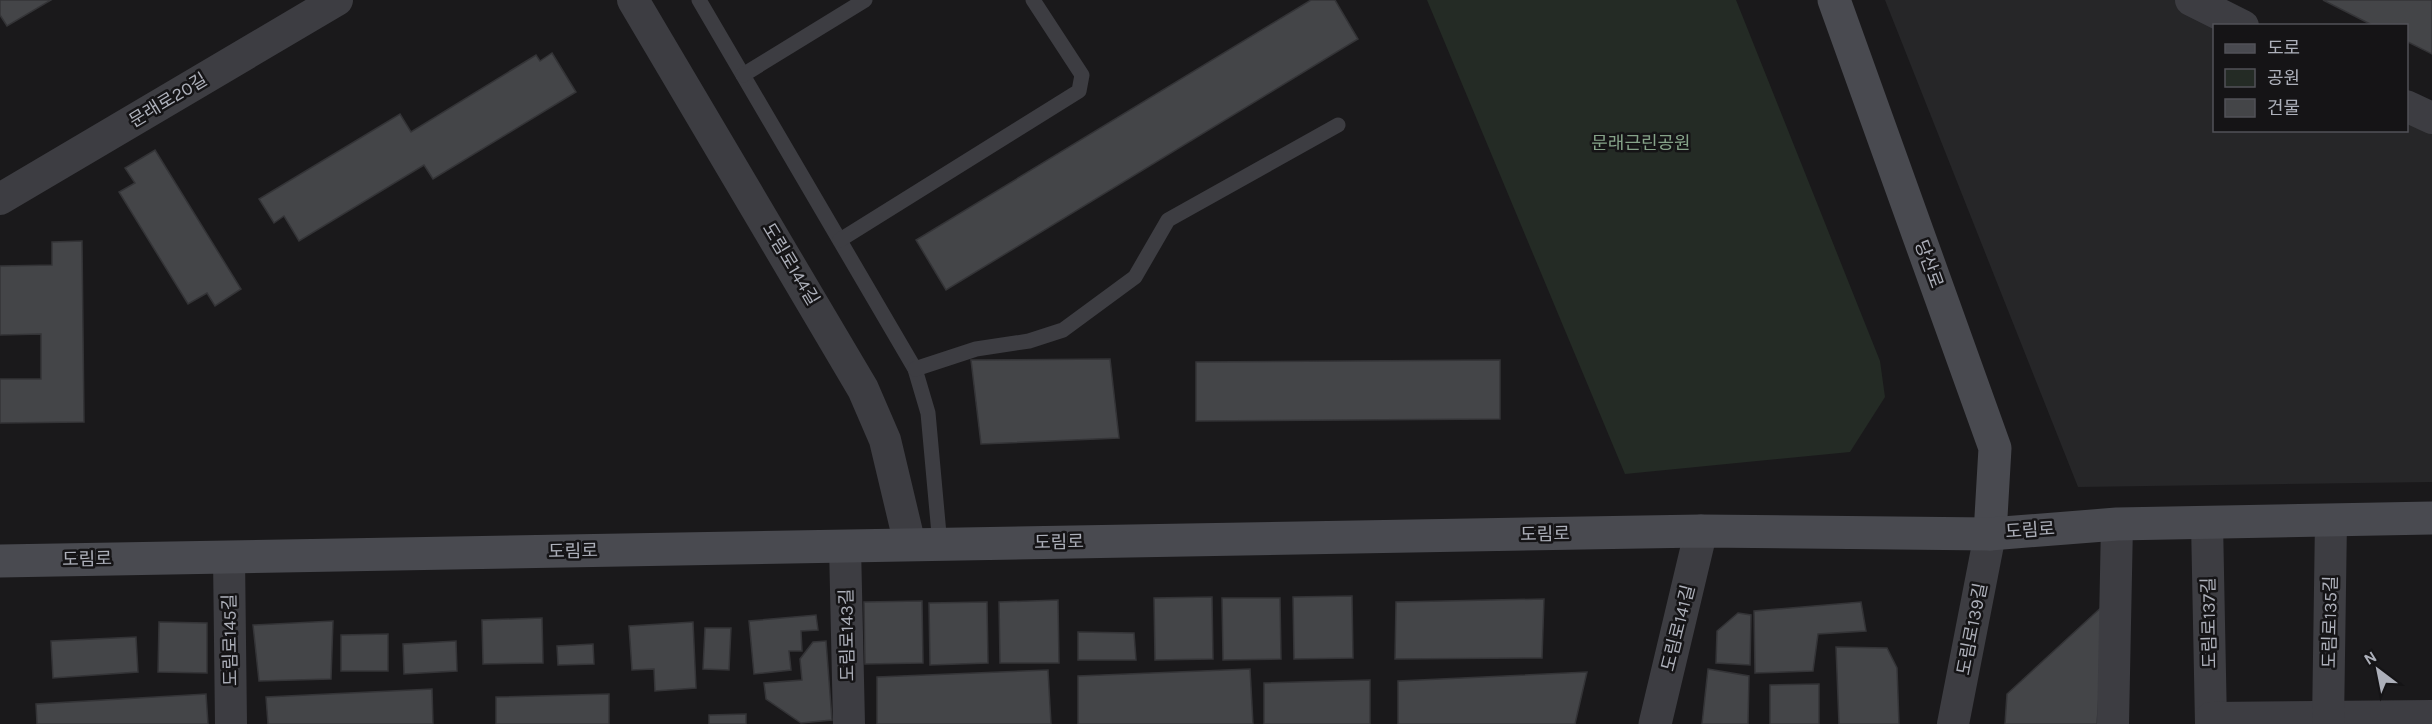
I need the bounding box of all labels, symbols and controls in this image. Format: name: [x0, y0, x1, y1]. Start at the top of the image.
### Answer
legend: [2213, 24, 2408, 132]
text: 도로: [2267, 37, 2300, 59]
text: 공원: [2267, 67, 2300, 89]
street label: 문래로20길: [125, 68, 211, 132]
text: 건물: [2267, 97, 2300, 119]
park label: 문래근린공원: [1591, 132, 1691, 154]
street label: 도림로144길: [758, 219, 824, 309]
street label: 당산로: [1910, 237, 1948, 291]
street label: 도림로: [2004, 517, 2056, 543]
street label: 도림로: [1520, 523, 1570, 545]
street label: 도림로: [1034, 531, 1084, 553]
street label: 도림로: [548, 540, 598, 562]
street label: 도림로: [62, 548, 112, 570]
street label: 도림로135길: [2318, 575, 2342, 669]
street label: 도림로137길: [2197, 577, 2221, 669]
street label: 도림로139길: [1952, 581, 1992, 677]
street label: 도림로141길: [1657, 583, 1699, 673]
street label: 도림로143길: [835, 588, 859, 682]
street label: 도림로145길: [218, 594, 242, 686]
north arrow: [2348, 640, 2408, 700]
text: N: [2360, 647, 2380, 669]

